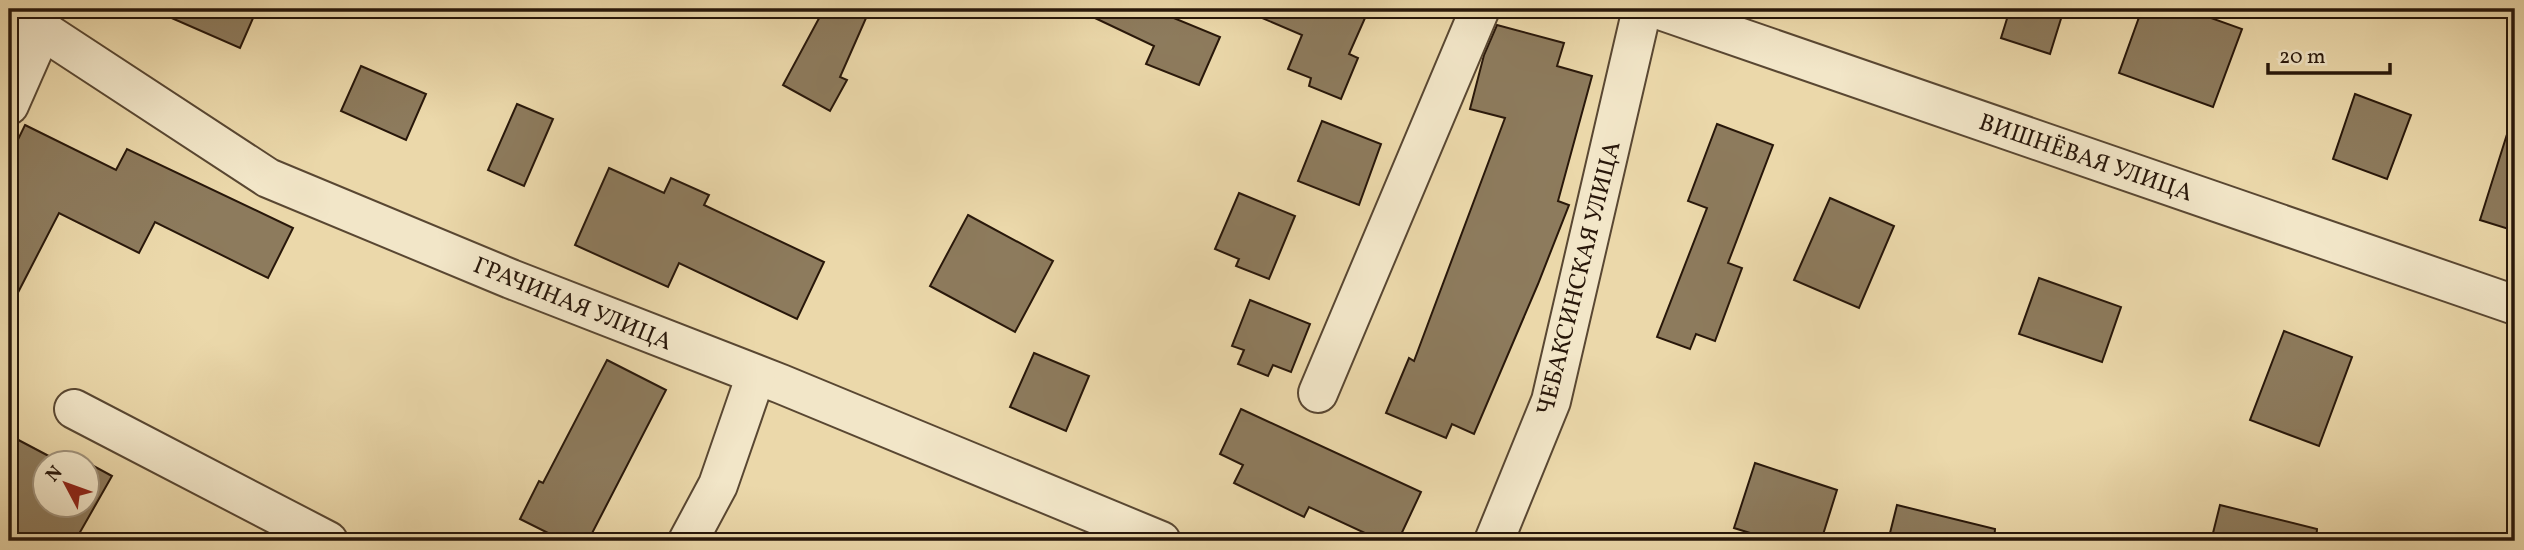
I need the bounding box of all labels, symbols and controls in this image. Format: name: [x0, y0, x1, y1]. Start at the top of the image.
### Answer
scale bar: [2268, 32, 2391, 76]
text: 20 m: [2279, 43, 2325, 72]
street label: ВИШНЁВАЯ УЛИЦА: [1974, 106, 2197, 211]
street label: ЧЕБАКСИНСКАЯ УЛИЦА: [1529, 138, 1631, 419]
street label: ГРАЧИНАЯ УЛИЦА: [468, 249, 677, 360]
north arrow: [32, 448, 102, 518]
text: N: [40, 460, 69, 488]

